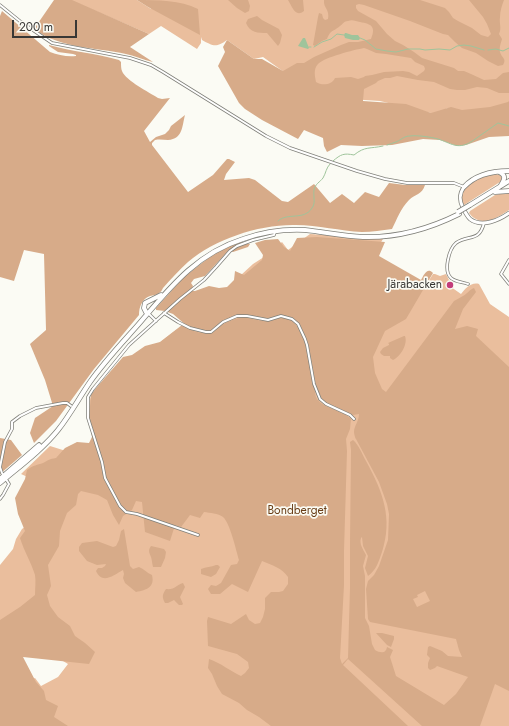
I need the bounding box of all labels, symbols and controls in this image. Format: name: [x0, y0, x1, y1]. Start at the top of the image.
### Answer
scale bar: [14, 12, 79, 38]
text: 200 m: [19, 18, 53, 36]
place label: Järabacken: [387, 278, 442, 292]
marker: Järabacken: [445, 280, 455, 290]
park label: Bondberget: [267, 504, 327, 518]

